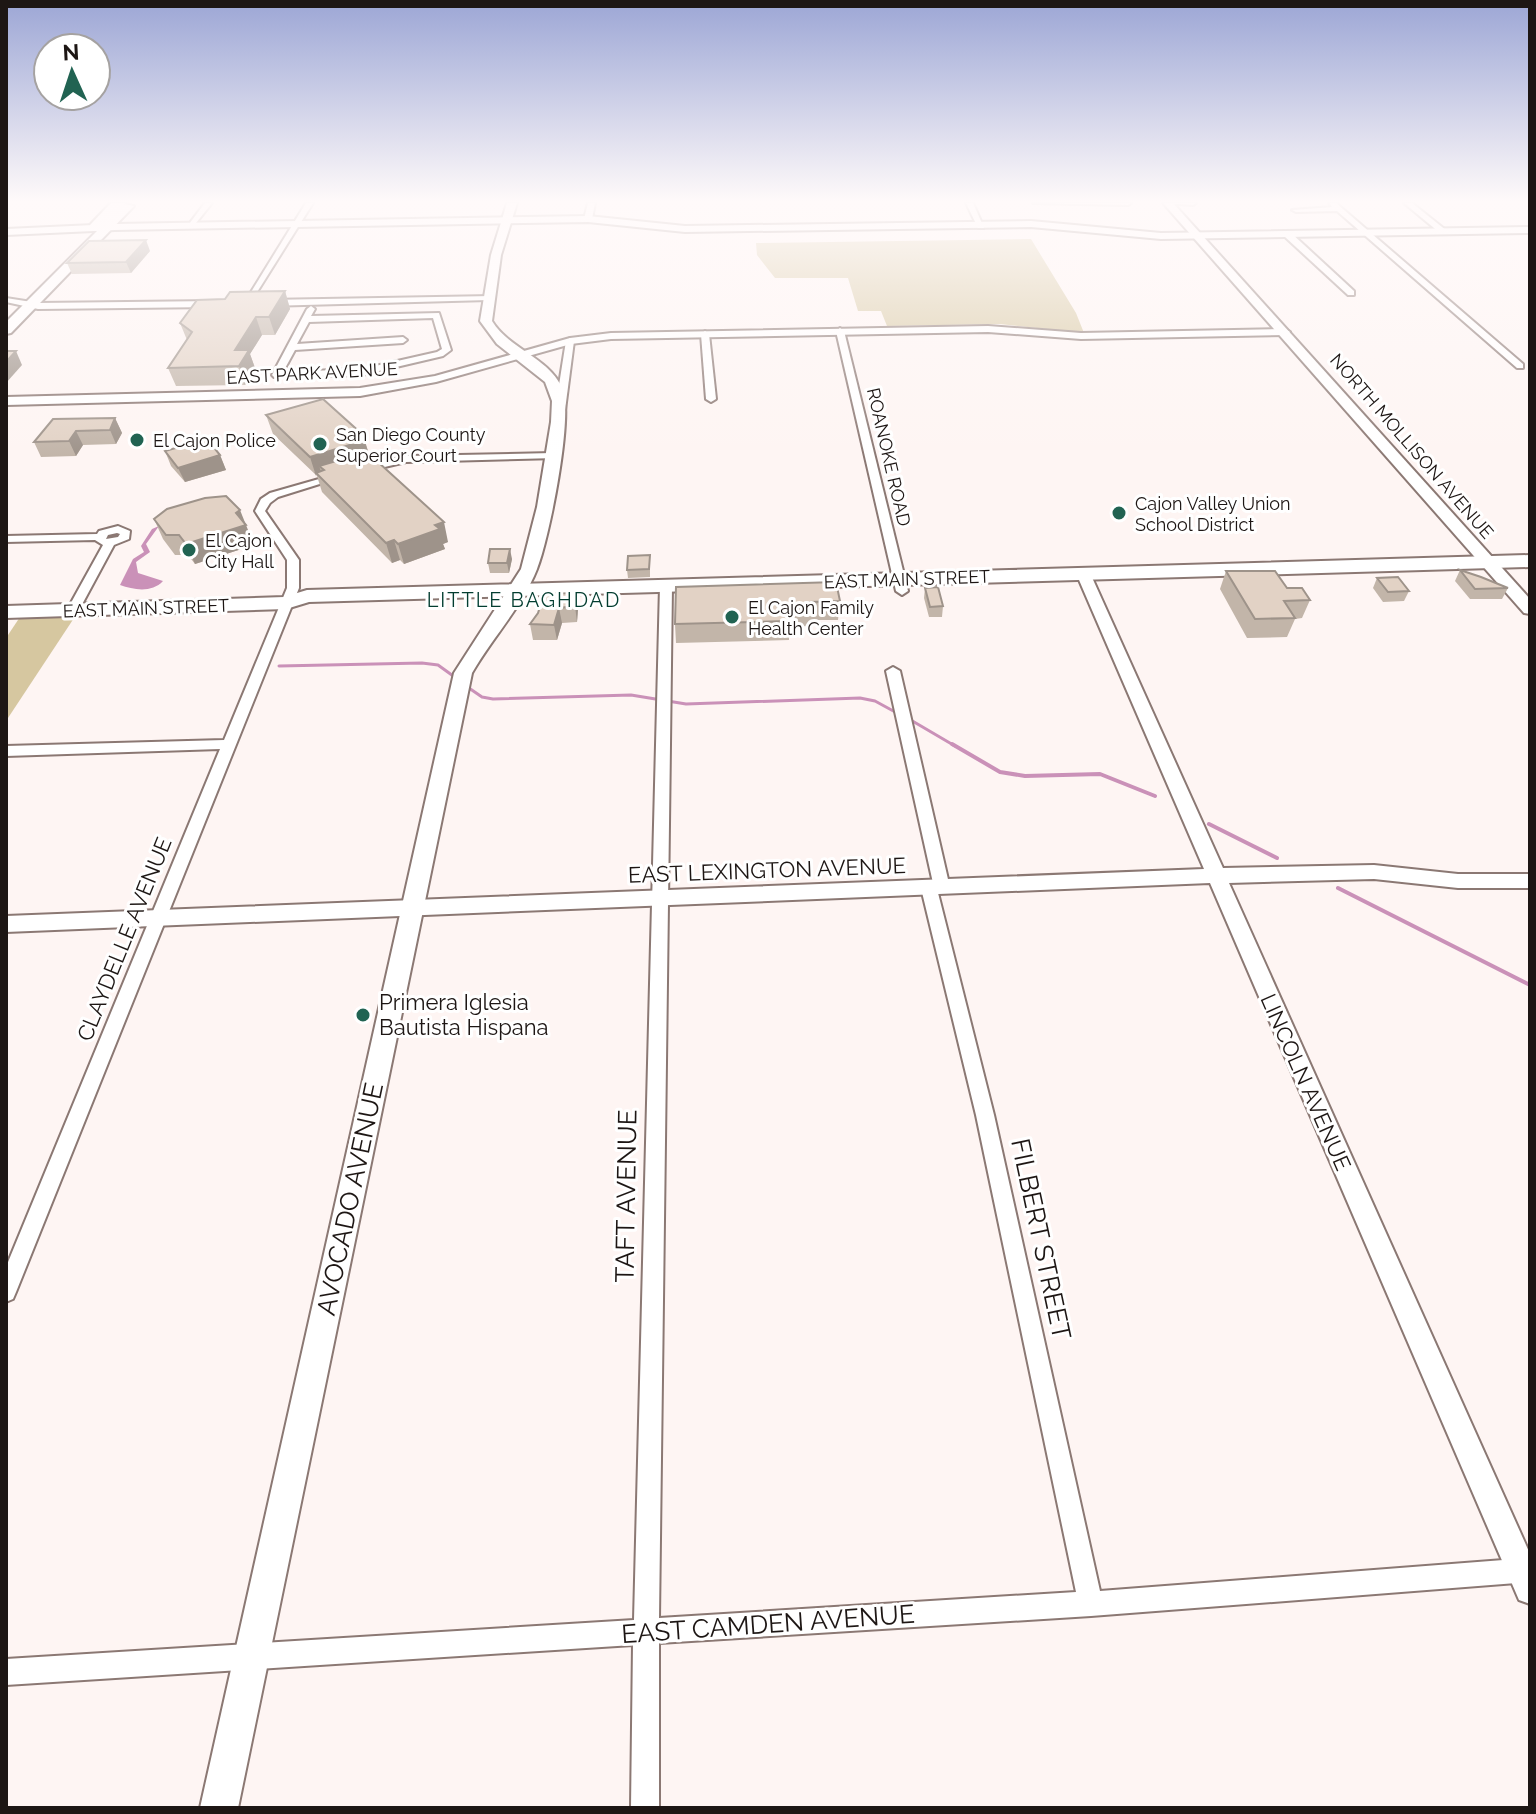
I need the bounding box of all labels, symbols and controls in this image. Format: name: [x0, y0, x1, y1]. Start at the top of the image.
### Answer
north arrow: [32, 32, 112, 112]
text: N: [62, 39, 80, 65]
street label: NORTH MOLLISON AVENUE: [1326, 349, 1498, 543]
street label: EAST PARK AVENUE: [226, 358, 398, 388]
street label: ROANOKE ROAD: [863, 386, 915, 528]
place label: San Diego County Superior Court: [336, 424, 486, 466]
place label: El Cajon Police: [153, 430, 276, 451]
marker: El Cajon Police: [128, 431, 146, 449]
marker: San Diego County Superior Court: [311, 435, 329, 453]
place label: Cajon Valley Union School District: [1135, 493, 1291, 535]
marker: Cajon Valley Union School District: [1110, 504, 1128, 522]
place label: El Cajon City Hall: [205, 530, 274, 572]
marker: El Cajon City Hall: [180, 541, 198, 559]
street label: EAST MAIN STREET: [824, 566, 990, 592]
district label: LITTLE BAGHDAD: [427, 588, 621, 612]
street label: EAST MAIN STREET: [63, 595, 229, 621]
place label: El Cajon Family Health Center: [748, 597, 874, 639]
marker: El Cajon Family Health Center: [723, 608, 741, 626]
street label: CLAYDELLE AVENUE: [71, 833, 177, 1045]
street label: EAST LEXINGTON AVENUE: [628, 852, 906, 888]
place label: Primera Iglesia Bautista Hispana: [379, 989, 549, 1040]
street label: LINCOLN AVENUE: [1255, 990, 1357, 1174]
marker: Primera Iglesia Bautista Hispana: [354, 1006, 372, 1024]
street label: AVOCADO AVENUE: [311, 1080, 389, 1318]
street label: TAFT AVENUE: [609, 1109, 643, 1283]
street label: FILBERT STREET: [1005, 1136, 1077, 1342]
street label: EAST CAMDEN AVENUE: [620, 1599, 916, 1649]

